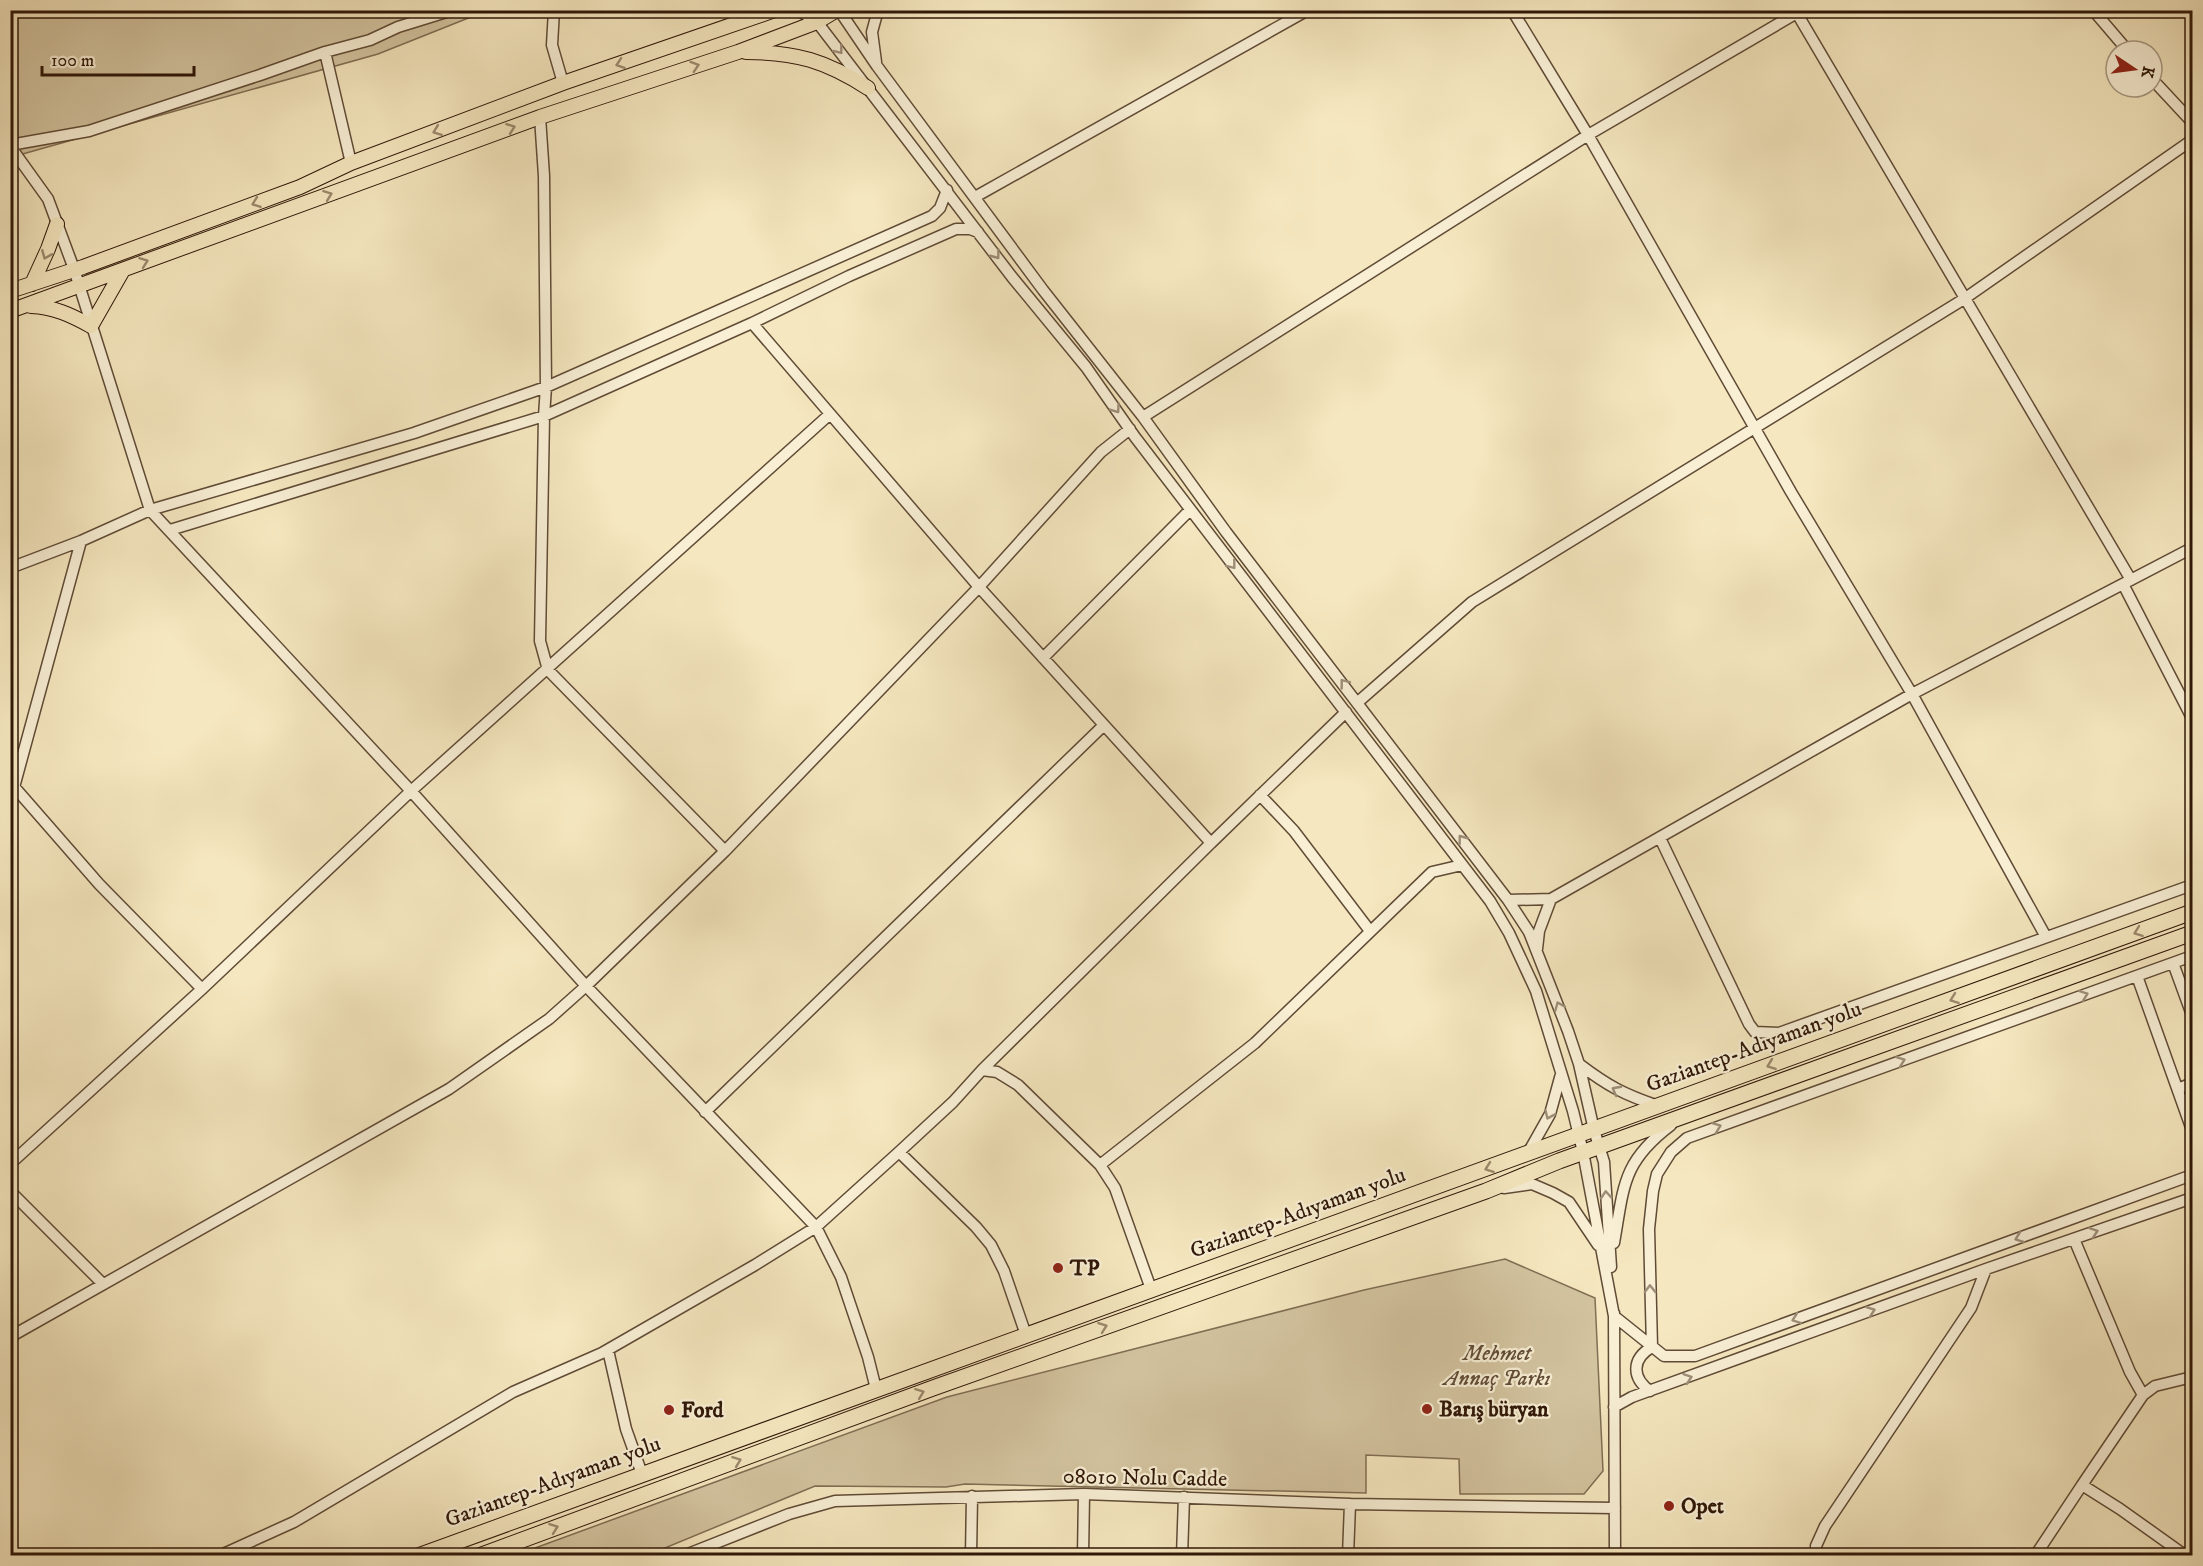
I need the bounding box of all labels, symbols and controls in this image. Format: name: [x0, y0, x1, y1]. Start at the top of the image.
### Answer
scale bar: [42, 39, 194, 77]
north arrow: [2104, 39, 2164, 99]
one-way arrow: [832, 44, 843, 55]
text: 100 m: [51, 50, 94, 72]
one-way arrow: [615, 56, 626, 69]
one-way arrow: [689, 60, 700, 73]
text: K: [2136, 64, 2159, 81]
one-way arrow: [505, 123, 516, 135]
one-way arrow: [432, 124, 443, 136]
one-way arrow: [322, 190, 332, 203]
one-way arrow: [251, 196, 262, 208]
one-way arrow: [41, 248, 53, 259]
one-way arrow: [989, 249, 1000, 260]
one-way arrow: [139, 257, 149, 270]
one-way arrow: [1109, 403, 1120, 414]
one-way arrow: [1225, 559, 1236, 570]
one-way arrow: [1340, 679, 1351, 690]
one-way arrow: [1458, 835, 1469, 846]
one-way arrow: [2133, 925, 2144, 937]
one-way arrow: [2078, 989, 2089, 1002]
one-way arrow: [1949, 991, 1960, 1004]
street label: Gaziantep-Adıyaman yolu: [1643, 995, 1865, 1099]
one-way arrow: [1554, 1002, 1566, 1013]
one-way arrow: [1895, 1056, 1906, 1068]
one-way arrow: [1766, 1058, 1777, 1070]
one-way arrow: [1612, 1086, 1622, 1097]
one-way arrow: [1544, 1109, 1556, 1120]
one-way arrow: [1711, 1122, 1722, 1135]
one-way arrow: [1484, 1160, 1495, 1173]
street label: Gaziantep-Adıyaman yolu: [1187, 1161, 1409, 1265]
one-way arrow: [1600, 1190, 1613, 1199]
one-way arrow: [2089, 1226, 2099, 1239]
one-way arrow: [2014, 1231, 2025, 1244]
place label: TP: [1069, 1255, 1100, 1282]
marker: TP: [1051, 1261, 1065, 1275]
one-way arrow: [1644, 1284, 1657, 1293]
one-way arrow: [1865, 1306, 1876, 1319]
one-way arrow: [1791, 1312, 1802, 1324]
one-way arrow: [1097, 1322, 1108, 1335]
park label: Mehmet Annaç Parkı: [1441, 1340, 1550, 1392]
one-way arrow: [1682, 1372, 1693, 1385]
one-way arrow: [914, 1387, 924, 1400]
place label: Barış büryan: [1439, 1396, 1549, 1423]
place label: Ford: [681, 1397, 724, 1424]
marker: Barış büryan: [1420, 1402, 1434, 1416]
marker: Ford: [662, 1403, 676, 1417]
street label: Gaziantep-Adıyaman yolu: [442, 1430, 664, 1534]
one-way arrow: [731, 1456, 742, 1468]
street label: 08010 Nolu Cadde: [1063, 1463, 1227, 1493]
place label: Opet: [1681, 1493, 1724, 1520]
marker: Opet: [1662, 1499, 1676, 1513]
one-way arrow: [548, 1523, 559, 1536]

